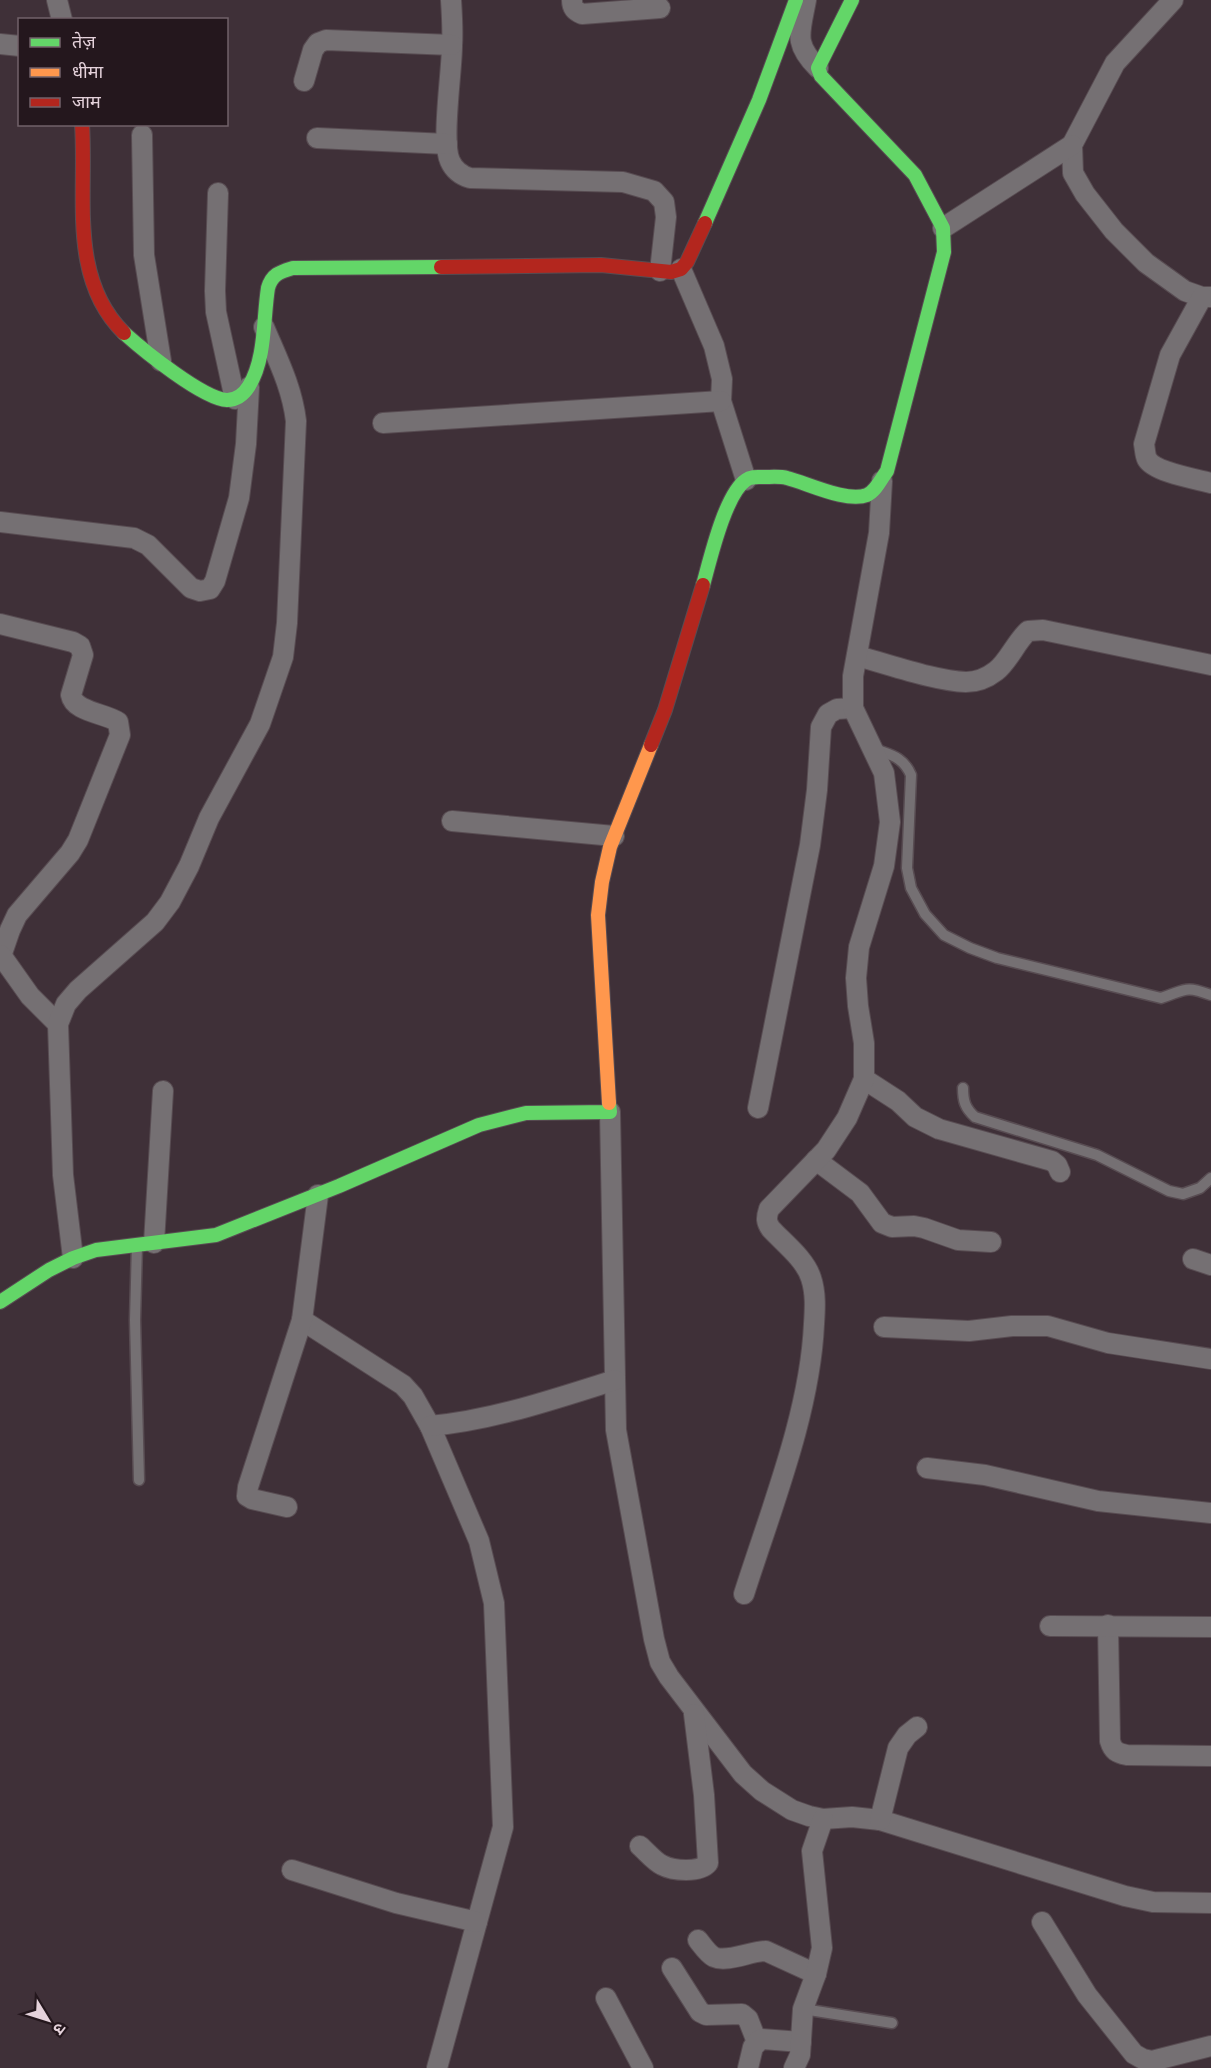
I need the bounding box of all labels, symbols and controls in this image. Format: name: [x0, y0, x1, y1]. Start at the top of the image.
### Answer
legend: [18, 18, 228, 126]
text: तेज़: [72, 31, 96, 53]
text: धीमा: [72, 61, 103, 83]
text: जाम: [72, 91, 102, 113]
north arrow: [18, 1990, 78, 2050]
text: उ: [48, 2019, 70, 2039]

